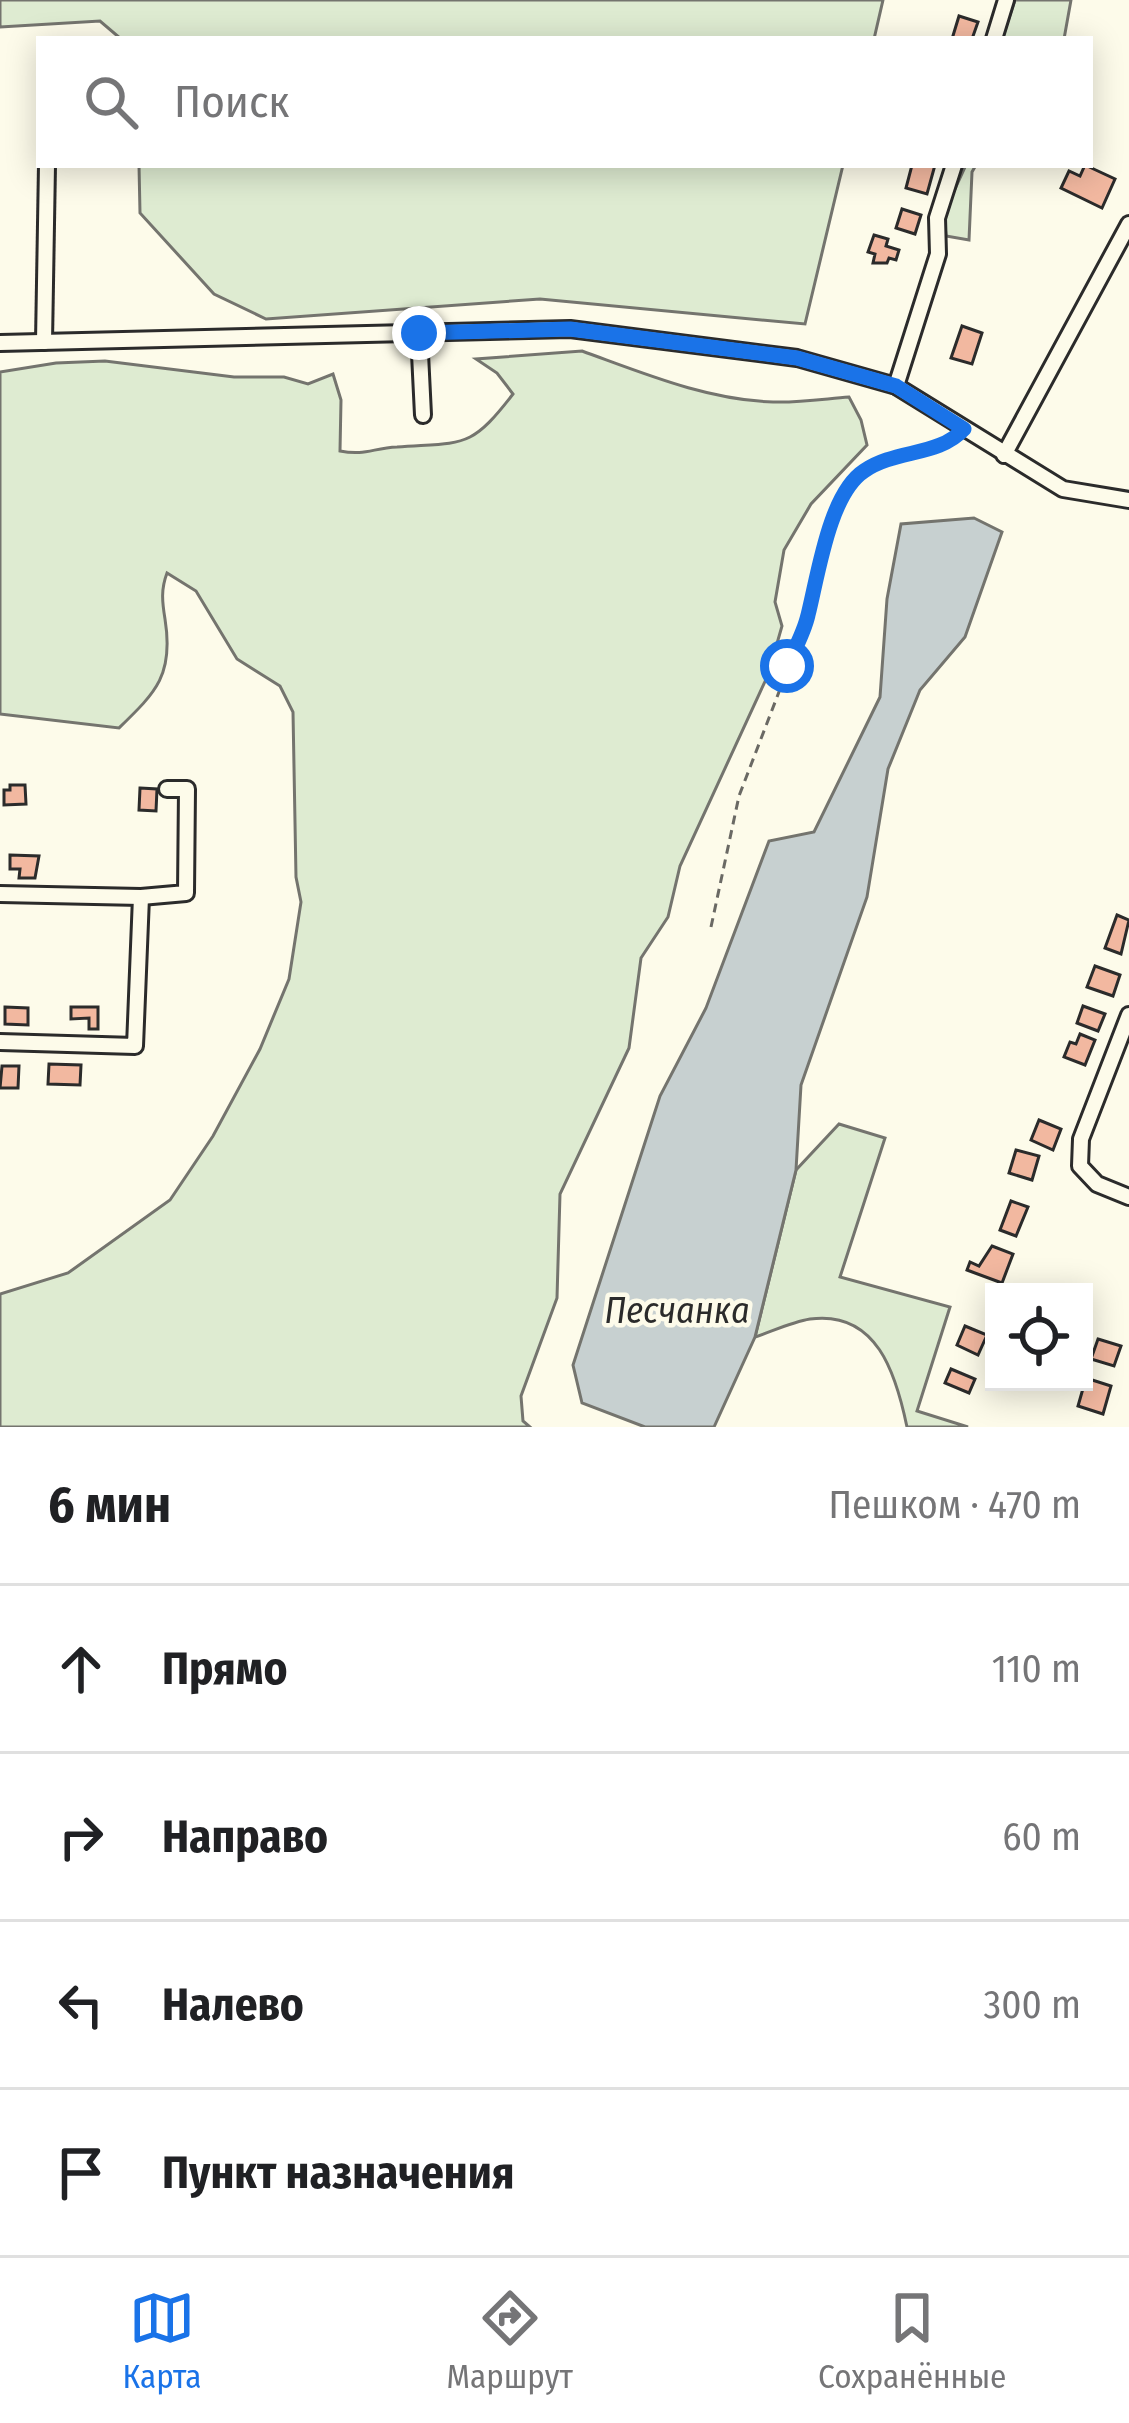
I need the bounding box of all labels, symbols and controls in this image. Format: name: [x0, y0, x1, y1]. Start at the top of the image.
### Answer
search box: [36, 36, 1093, 168]
icon: search: [78, 69, 144, 135]
text: Поиск: [174, 75, 289, 129]
route end: [392, 306, 446, 360]
route start: [760, 639, 814, 693]
map controls: [985, 1283, 1093, 1391]
button: locate: [985, 1283, 1093, 1391]
water label: Песчанка: [604, 1289, 750, 1333]
text: 6 мин: [48, 1474, 171, 1536]
text: Пешком · 470 m: [829, 1482, 1081, 1528]
icon: ahead: [48, 1636, 114, 1702]
text: Прямо: [162, 1642, 287, 1696]
text: 110 m: [992, 1646, 1081, 1692]
icon: right: [48, 1804, 114, 1870]
text: Направо: [162, 1810, 328, 1864]
text: 60 m: [1002, 1814, 1081, 1860]
icon: left: [48, 1972, 114, 2038]
text: Налево: [162, 1978, 304, 2032]
text: 300 m: [984, 1982, 1081, 2028]
icon: arrive: [48, 2140, 114, 2206]
text: Пункт назначения: [162, 2146, 515, 2200]
tab: Карта: [123, 2285, 201, 2397]
tab: Маршрут: [447, 2285, 573, 2397]
tab: Сохранённые: [818, 2285, 1006, 2397]

